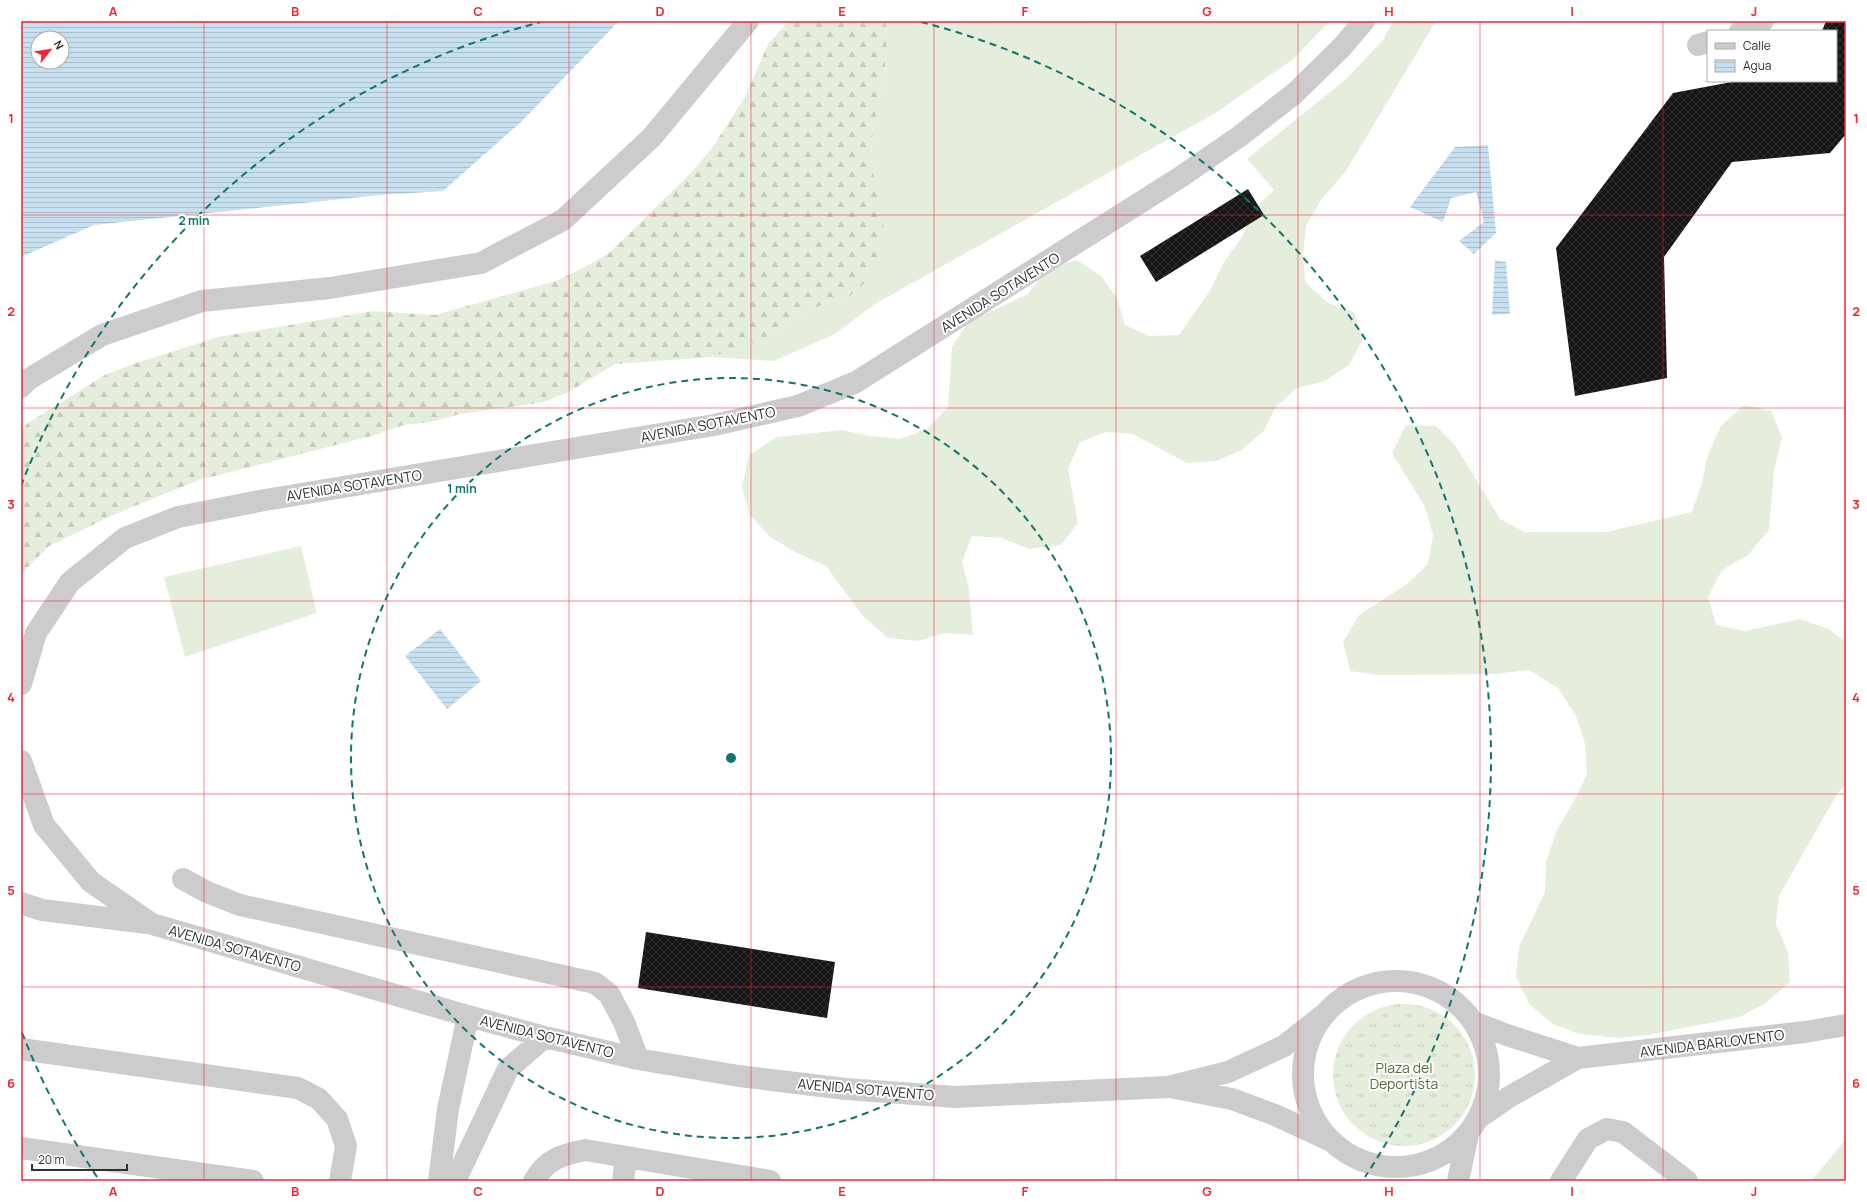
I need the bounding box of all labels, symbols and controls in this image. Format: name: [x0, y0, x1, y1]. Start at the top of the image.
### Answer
text: A: [109, 2, 118, 20]
text: B: [291, 2, 299, 20]
text: C: [473, 2, 483, 20]
text: D: [655, 2, 665, 20]
text: E: [838, 2, 846, 20]
text: F: [1022, 2, 1029, 20]
text: G: [1202, 2, 1212, 20]
text: H: [1384, 2, 1394, 20]
text: I: [1570, 2, 1574, 20]
text: J: [1751, 2, 1757, 20]
north arrow: [30, 30, 70, 70]
legend: [1707, 30, 1837, 82]
text: Calle: [1743, 37, 1771, 54]
text: N: [51, 38, 68, 52]
text: Agua: [1743, 57, 1772, 74]
text: 1: [8, 109, 14, 127]
text: 1: [1853, 109, 1859, 127]
text: 2 min: [178, 212, 210, 229]
street label: AVENIDA SOTAVENTO: [937, 248, 1063, 336]
text: 2: [7, 302, 15, 320]
text: 2: [1852, 302, 1860, 320]
street label: AVENIDA SOTAVENTO: [639, 402, 777, 446]
street label: AVENIDA SOTAVENTO: [285, 465, 423, 505]
text: 1 min: [447, 480, 477, 497]
text: 3: [7, 495, 15, 513]
text: 3: [1852, 495, 1860, 513]
text: 4: [7, 688, 15, 706]
text: 4: [1852, 688, 1860, 706]
centre of rings: [724, 751, 738, 765]
text: 5: [7, 881, 15, 899]
text: 5: [1852, 881, 1860, 899]
street label: AVENIDA SOTAVENTO: [167, 920, 303, 976]
street label: AVENIDA SOTAVENTO: [478, 1010, 616, 1062]
street label: AVENIDA BARLOVENTO: [1639, 1025, 1785, 1061]
park label: Plaza del Deportista: [1370, 1058, 1438, 1093]
text: 6: [7, 1074, 15, 1092]
street label: AVENIDA SOTAVENTO: [797, 1074, 935, 1104]
text: 6: [1852, 1074, 1860, 1092]
scale bar: [32, 1146, 127, 1172]
text: 20 m: [38, 1151, 65, 1168]
text: A: [109, 1182, 118, 1200]
text: B: [291, 1182, 299, 1200]
text: C: [473, 1182, 483, 1200]
text: D: [655, 1182, 665, 1200]
text: E: [838, 1182, 846, 1200]
text: F: [1022, 1182, 1029, 1200]
text: G: [1202, 1182, 1212, 1200]
text: H: [1384, 1182, 1394, 1200]
text: I: [1570, 1182, 1574, 1200]
text: J: [1751, 1182, 1757, 1200]

